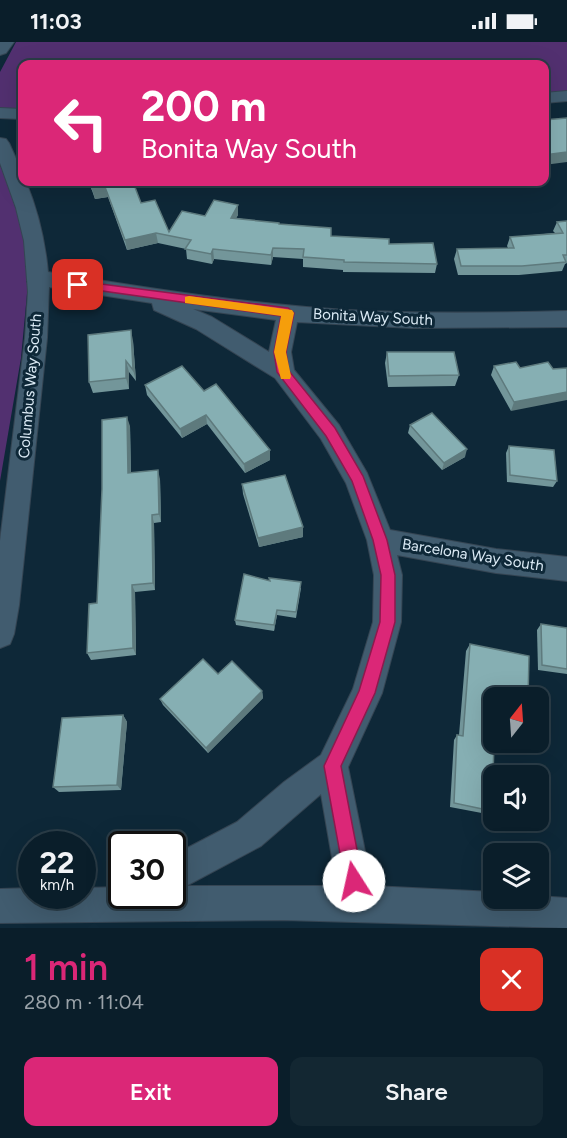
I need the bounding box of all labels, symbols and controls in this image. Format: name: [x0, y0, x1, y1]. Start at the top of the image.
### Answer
text: 11:03: [30, 8, 82, 35]
text: 200 m: [141, 81, 266, 132]
icon: left: [42, 84, 120, 162]
text: Bonita Way South: [141, 132, 357, 165]
pin: [52, 259, 103, 310]
icon: arrive: [61, 268, 94, 301]
street label: Bonita Way South: [313, 305, 433, 329]
street label: Columbus Way South: [15, 313, 45, 459]
street label: Barcelona Way South: [401, 535, 545, 575]
north arrow: [483, 687, 549, 753]
map controls: [483, 687, 549, 909]
button: sound: [483, 765, 549, 831]
speed limit sign: 30: [108, 831, 186, 909]
button: layers: [483, 843, 549, 909]
text: 22: [40, 844, 74, 881]
position arrow: [322, 849, 386, 913]
text: km/h: [40, 876, 74, 894]
text: 1 min: [24, 946, 108, 989]
button: close: [480, 948, 543, 1011]
text: 280 m · 11:04: [24, 990, 144, 1014]
button: Exit: [24, 1057, 278, 1126]
button: Share: [290, 1057, 543, 1126]

